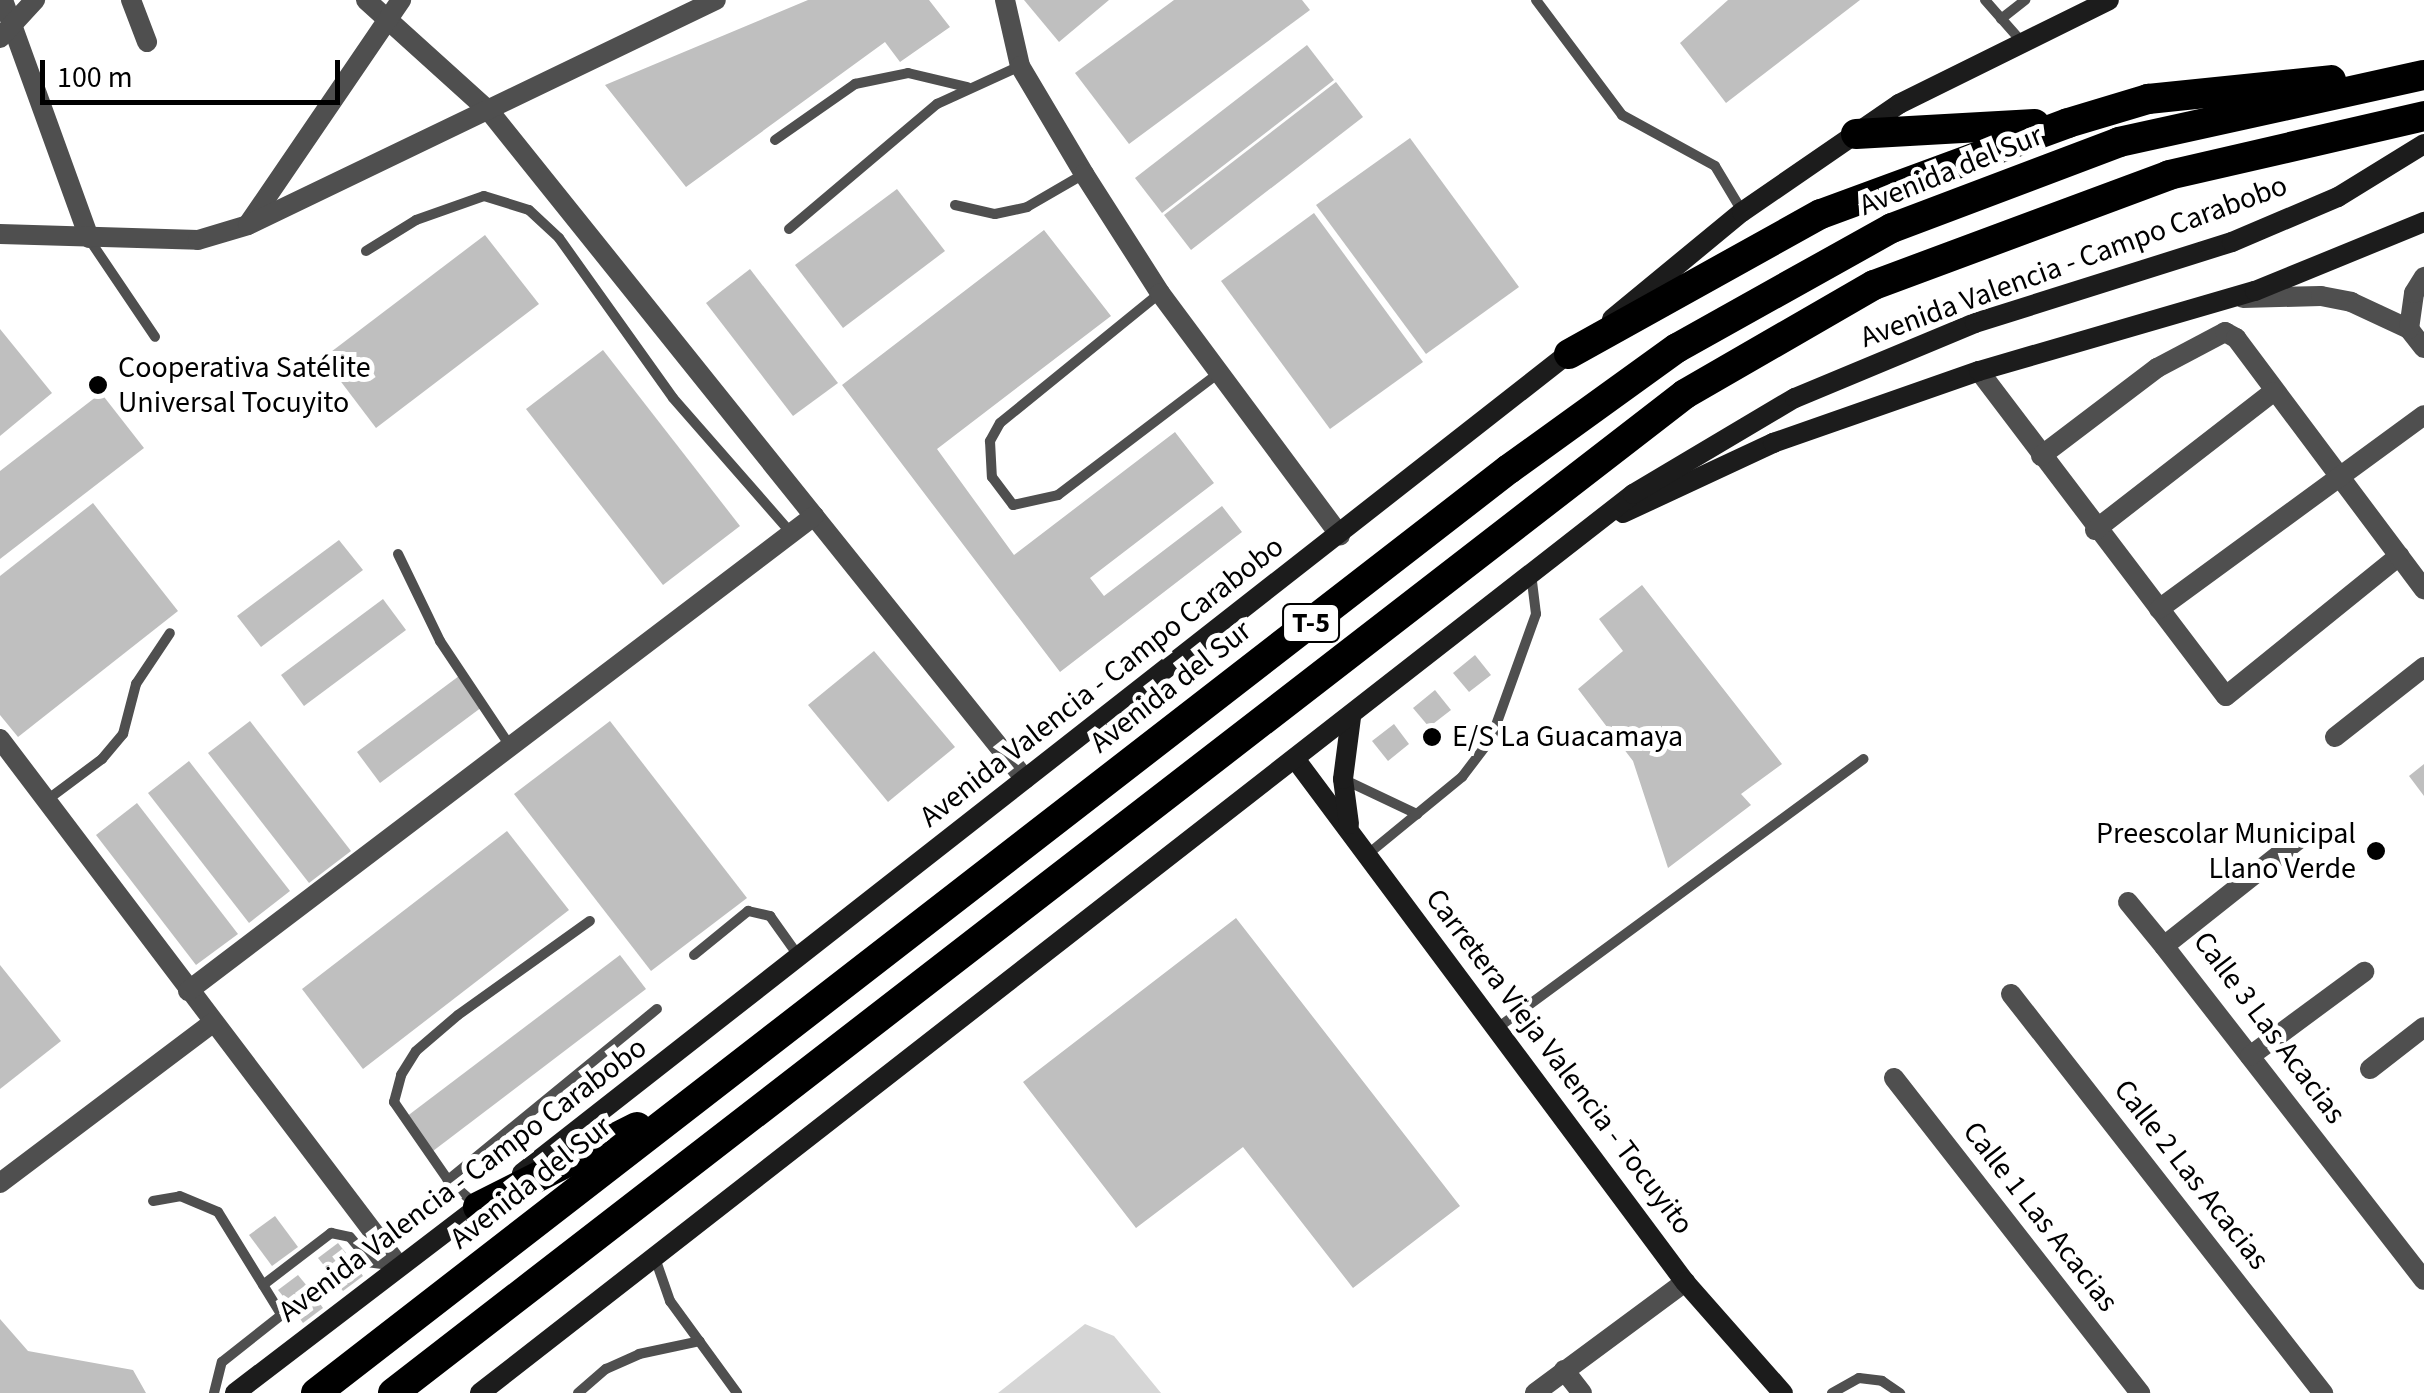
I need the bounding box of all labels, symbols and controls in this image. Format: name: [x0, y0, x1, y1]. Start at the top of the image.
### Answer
scale bar: [45, 40, 345, 102]
text: 100 m: [57, 56, 133, 99]
street label: Avenida del Sur: [1854, 118, 2048, 224]
street label: Avenida Valencia - Campo Carabobo: [1856, 168, 2292, 356]
place label: Cooperativa Satélite Universal Tocuyito: [118, 350, 371, 420]
marker: Cooperativa Satélite Universal Tocuyito: [87, 374, 109, 396]
street label: Avenida Valencia - Campo Carabobo: [913, 529, 1291, 835]
road number: T-5: [1281, 600, 1341, 646]
street label: Avenida del Sur: [1083, 613, 1259, 761]
place label: E/S La Guacamaya: [1452, 719, 1683, 755]
marker: E/S La Guacamaya: [1421, 726, 1443, 748]
place label: Preescolar Municipal Llano Verde: [2096, 816, 2356, 886]
marker: Preescolar Municipal Llano Verde: [2365, 840, 2387, 862]
street label: Carretera Vieja Valencia - Tocuyito: [1417, 882, 1701, 1242]
street label: Calle 3 Las Acacias: [2185, 925, 2353, 1131]
street label: Avenida Valencia - Campo Carabobo: [272, 1030, 654, 1330]
street label: Calle 2 Las Acacias: [2106, 1073, 2276, 1277]
street label: Avenida del Sur: [443, 1109, 619, 1257]
street label: Calle 1 Las Acacias: [1955, 1115, 2125, 1319]

